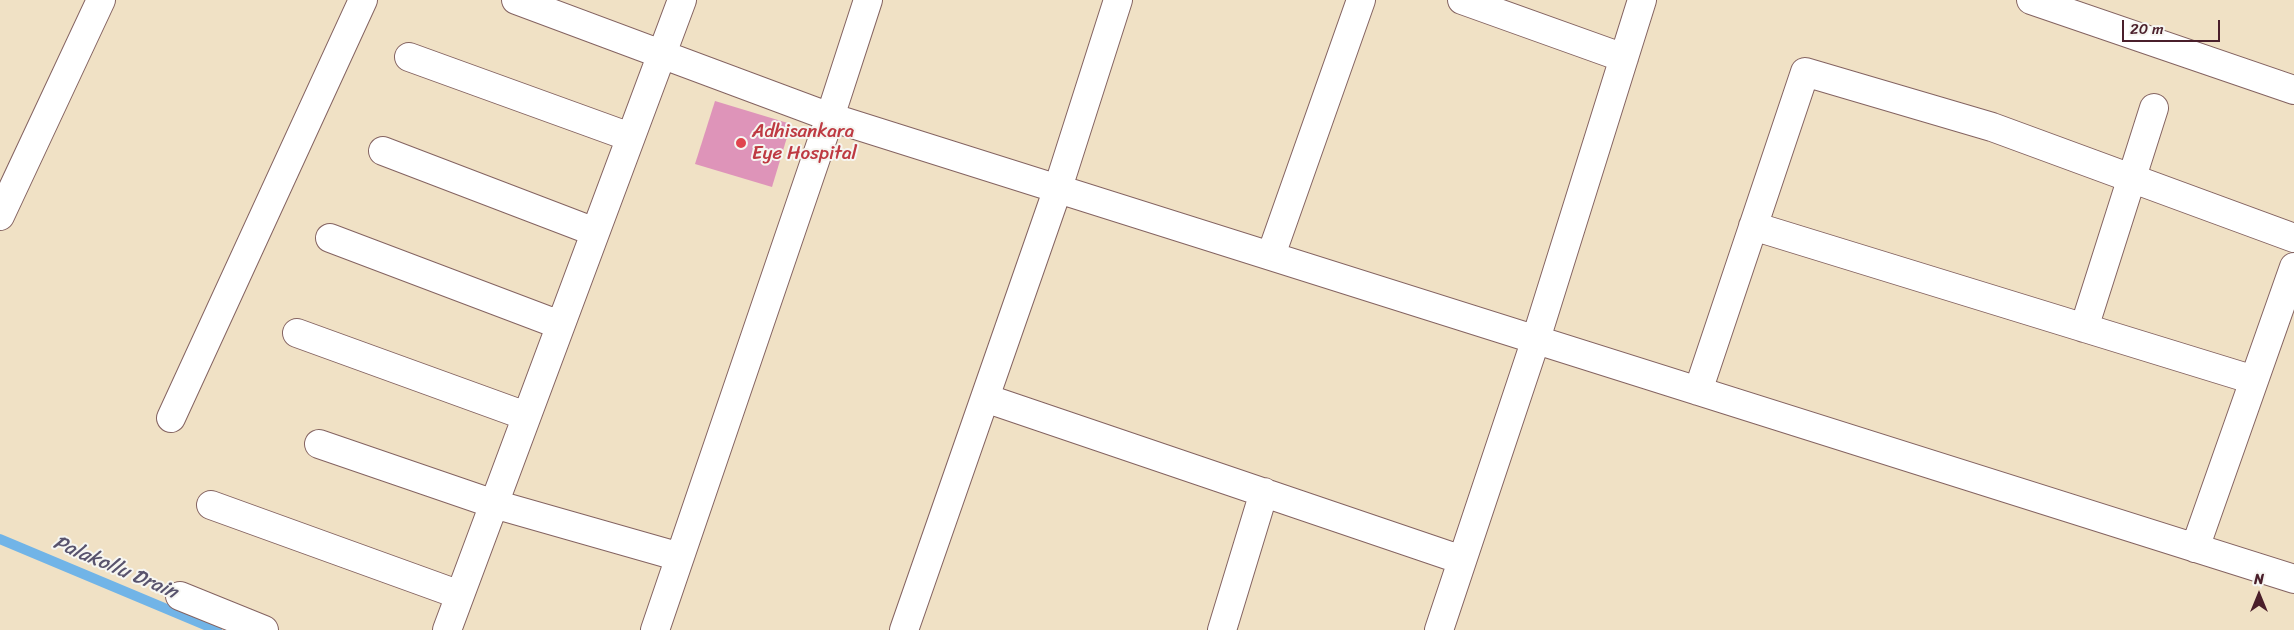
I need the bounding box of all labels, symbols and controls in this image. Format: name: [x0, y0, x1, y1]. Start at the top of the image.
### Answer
scale bar: [2124, 10, 2222, 42]
text: 20 m: [2130, 16, 2164, 42]
place label: Adhisankara Eye Hospital: [752, 121, 857, 165]
marker: Adhisankara Eye Hospital: [734, 136, 748, 150]
water label: Palakollu Drain: [49, 531, 181, 605]
text: N: [2254, 567, 2264, 592]
north arrow: [2234, 570, 2284, 620]

